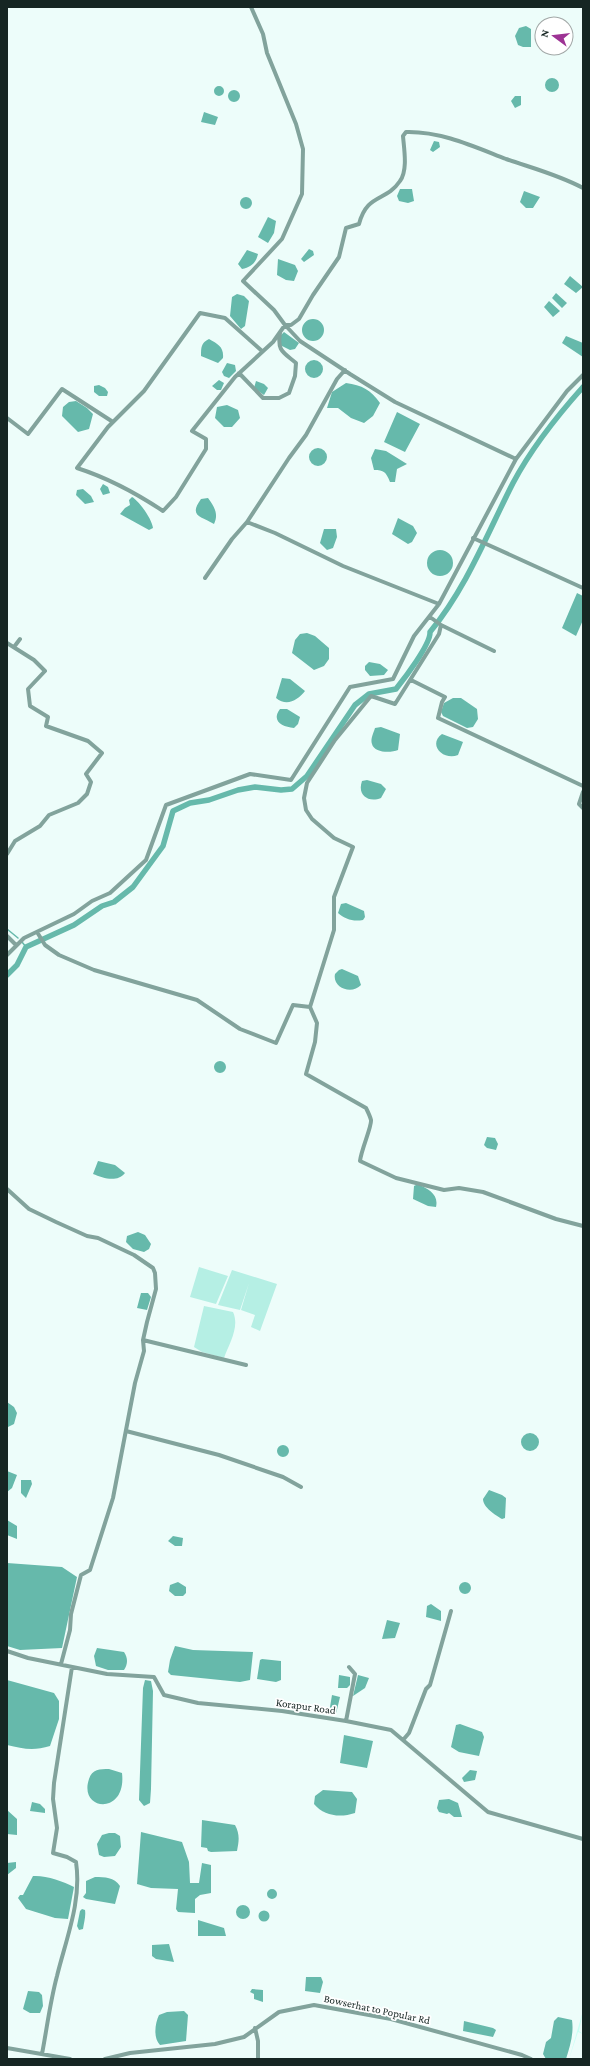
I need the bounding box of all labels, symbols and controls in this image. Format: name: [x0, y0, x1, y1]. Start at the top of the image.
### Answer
north arrow: [534, 16, 574, 56]
text: N: [538, 28, 551, 39]
street label: Korapur Road: [275, 1696, 337, 1717]
street label: Bowserhat to Popular Rd: [323, 1992, 431, 2027]

